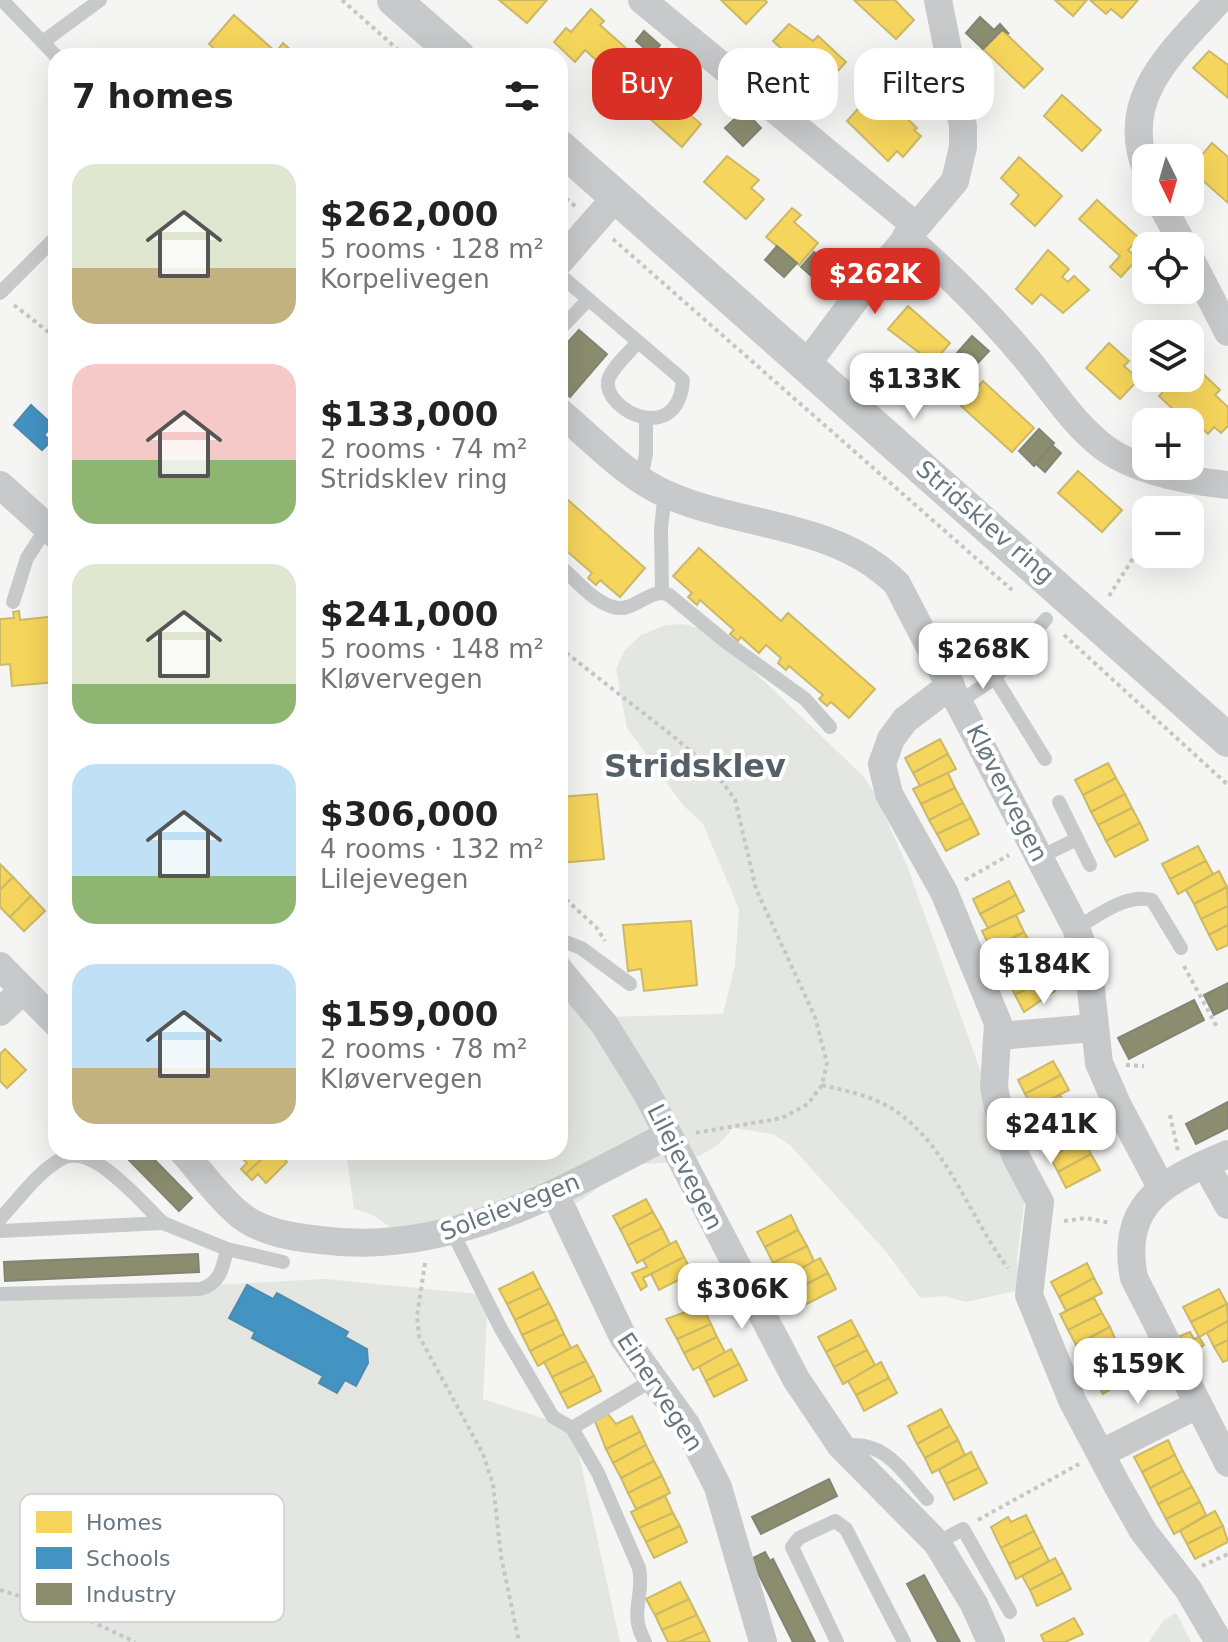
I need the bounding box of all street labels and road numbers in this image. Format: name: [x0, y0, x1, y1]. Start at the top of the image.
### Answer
street label: Stridsklev ring: [911, 455, 1059, 589]
street label: Kløvervegen: [960, 720, 1054, 866]
street label: Lilejevegen: [641, 1100, 729, 1234]
street label: Soleievegen: [436, 1168, 584, 1246]
street label: Einervegen: [611, 1327, 709, 1457]

